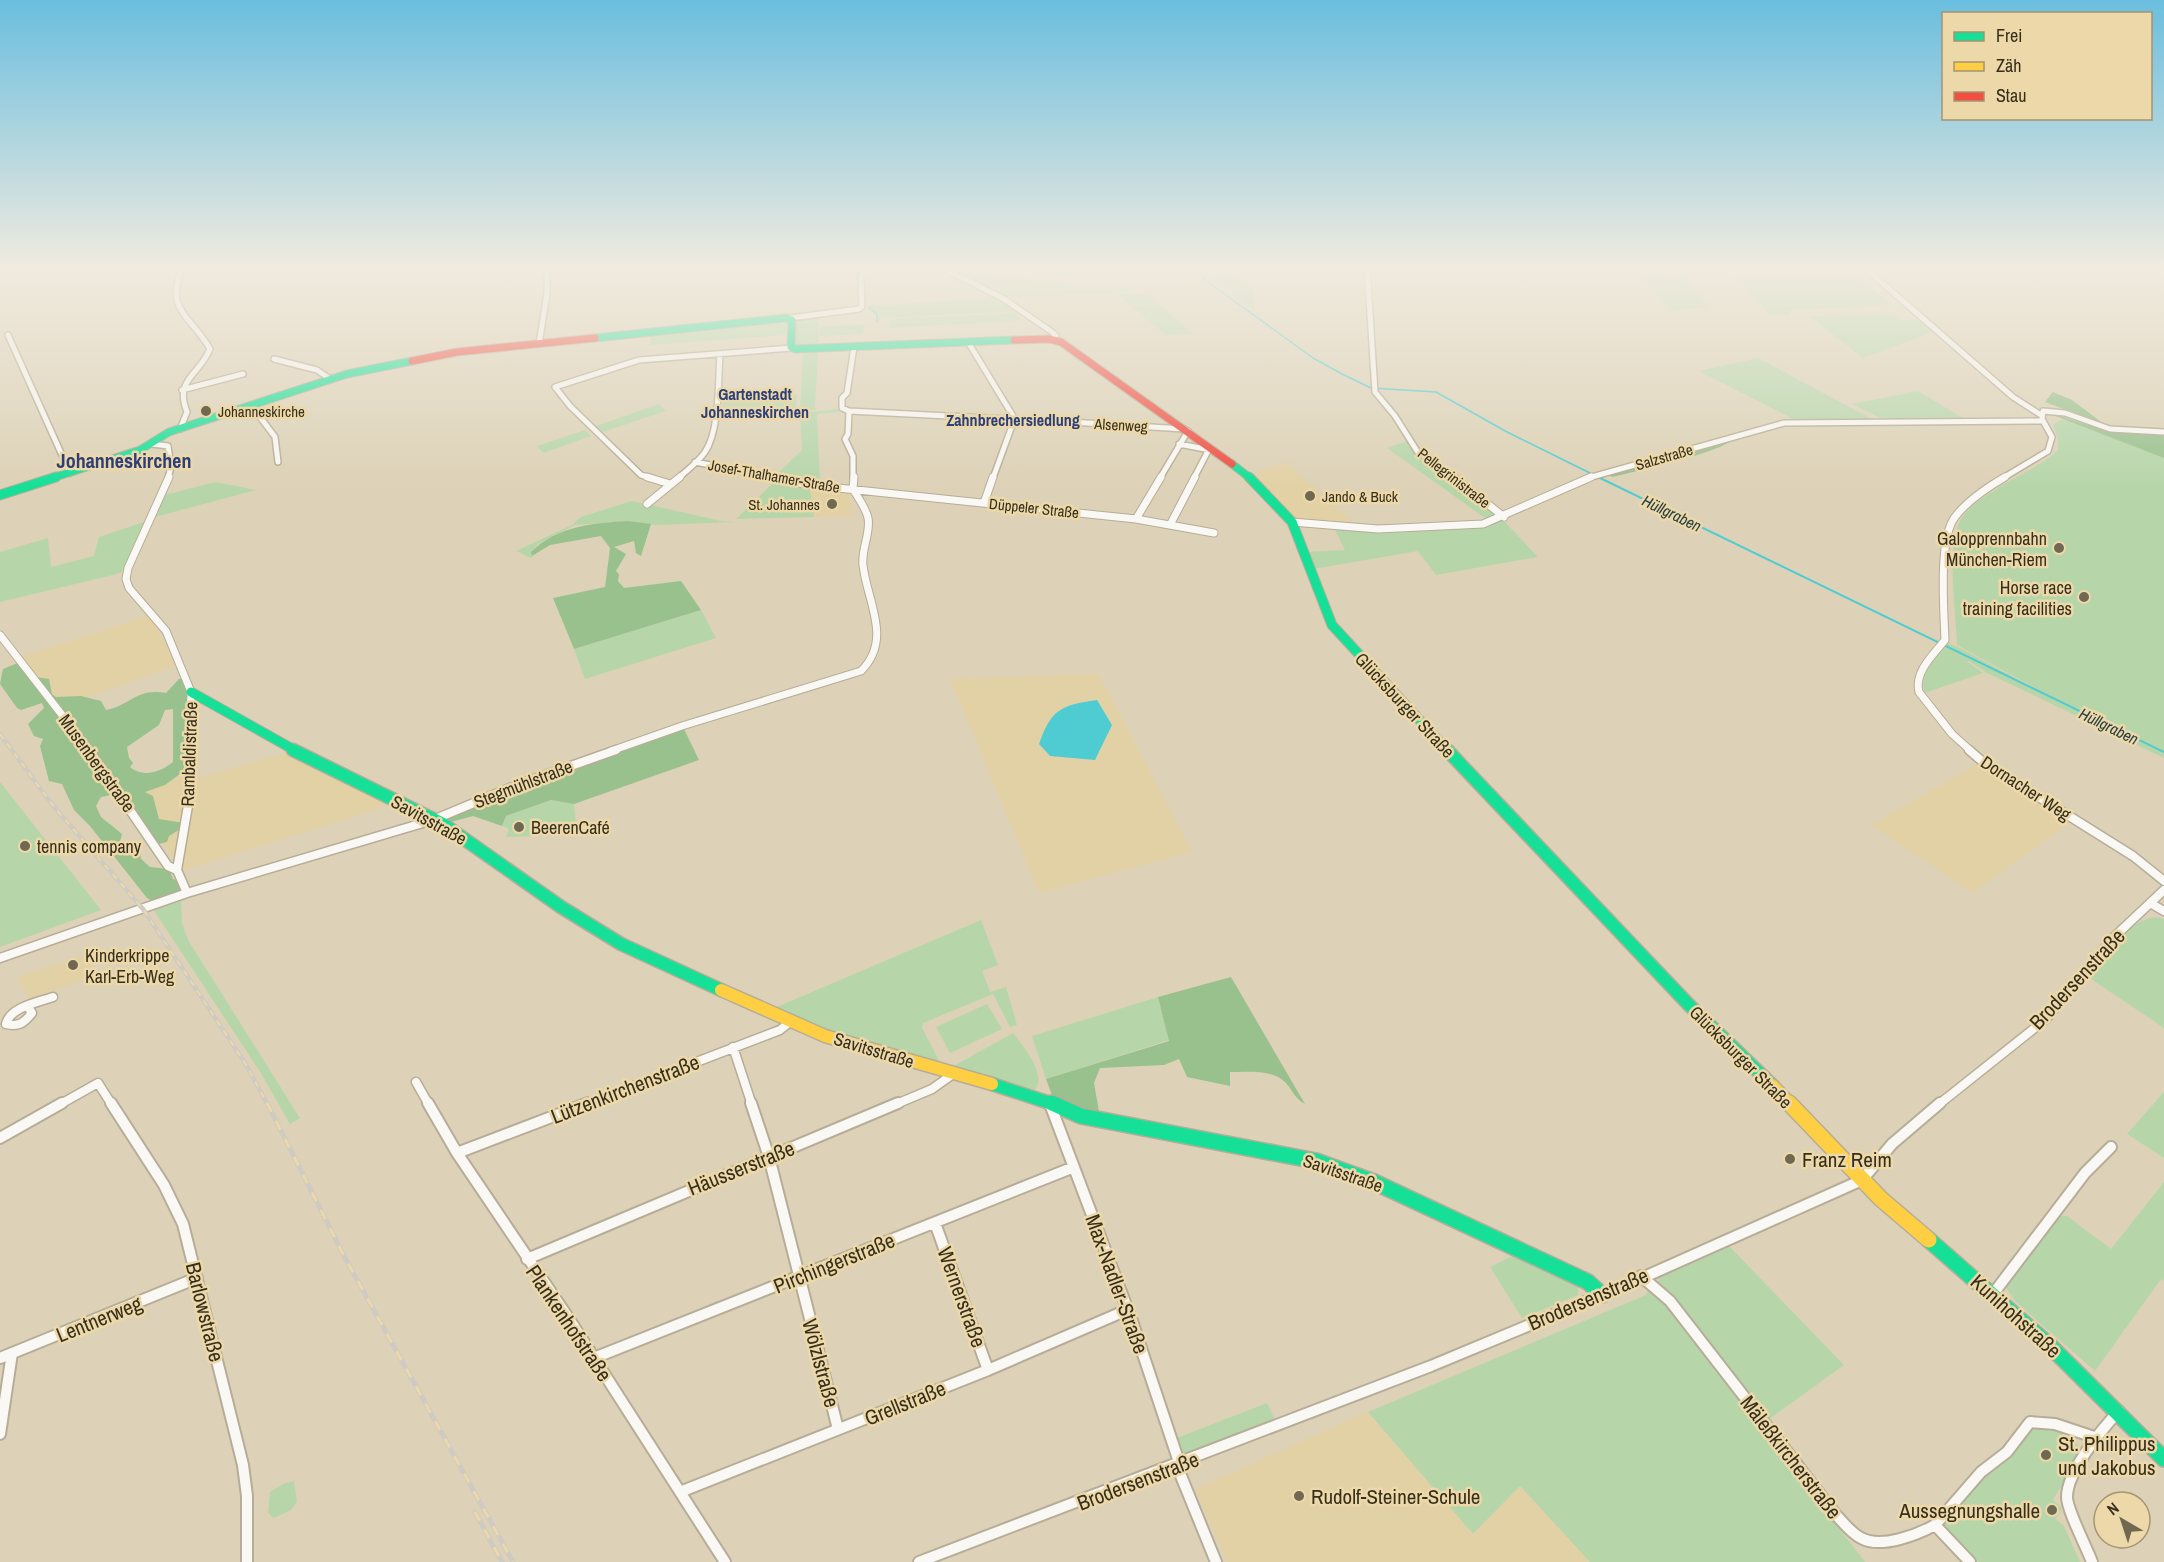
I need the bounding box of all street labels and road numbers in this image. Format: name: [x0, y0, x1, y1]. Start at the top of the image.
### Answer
street label: Alsenweg: [1093, 413, 1148, 437]
street label: Salzstraße: [1633, 439, 1695, 475]
street label: Pellegrinistraße: [1413, 443, 1495, 513]
street label: Josef-Thalhamer-Straße: [707, 454, 842, 498]
street label: Düppeler Straße: [988, 493, 1080, 523]
street label: Glücksburger Straße: [1349, 647, 1461, 763]
street label: Rambaldistraße: [175, 701, 203, 807]
street label: Musenbergstraße: [53, 709, 141, 817]
street label: Dornacher Weg: [1976, 749, 2077, 827]
street label: Stegmühlstraße: [470, 754, 576, 814]
street label: Savitsstraße: [387, 789, 471, 851]
street label: Brodersenstraße: [2023, 922, 2131, 1036]
street label: Glücksburger Straße: [1684, 1000, 1798, 1114]
street label: Savitsstraße: [831, 1026, 917, 1074]
street label: Lützenkirchenstraße: [547, 1047, 703, 1131]
street label: Häusserstraße: [683, 1133, 799, 1203]
street label: Savitsstraße: [1300, 1148, 1386, 1198]
street label: Max-Nadler-Straße: [1078, 1210, 1156, 1358]
street label: Pirchingerstraße: [769, 1226, 899, 1300]
street label: Wernerstraße: [930, 1243, 994, 1351]
street label: Barlowstraße: [179, 1259, 231, 1365]
street label: Plankenhofstraße: [519, 1259, 619, 1387]
street label: Brodersenstraße: [1523, 1261, 1653, 1337]
street label: Kunihohstraße: [1964, 1267, 2068, 1365]
street label: Lentnerweg: [52, 1289, 147, 1349]
street label: Wölzlstraße: [795, 1315, 847, 1411]
street label: Grellstraße: [860, 1374, 950, 1432]
street label: Mäleßkircherstraße: [1734, 1389, 1848, 1525]
street label: Brodersenstraße: [1073, 1444, 1203, 1518]

